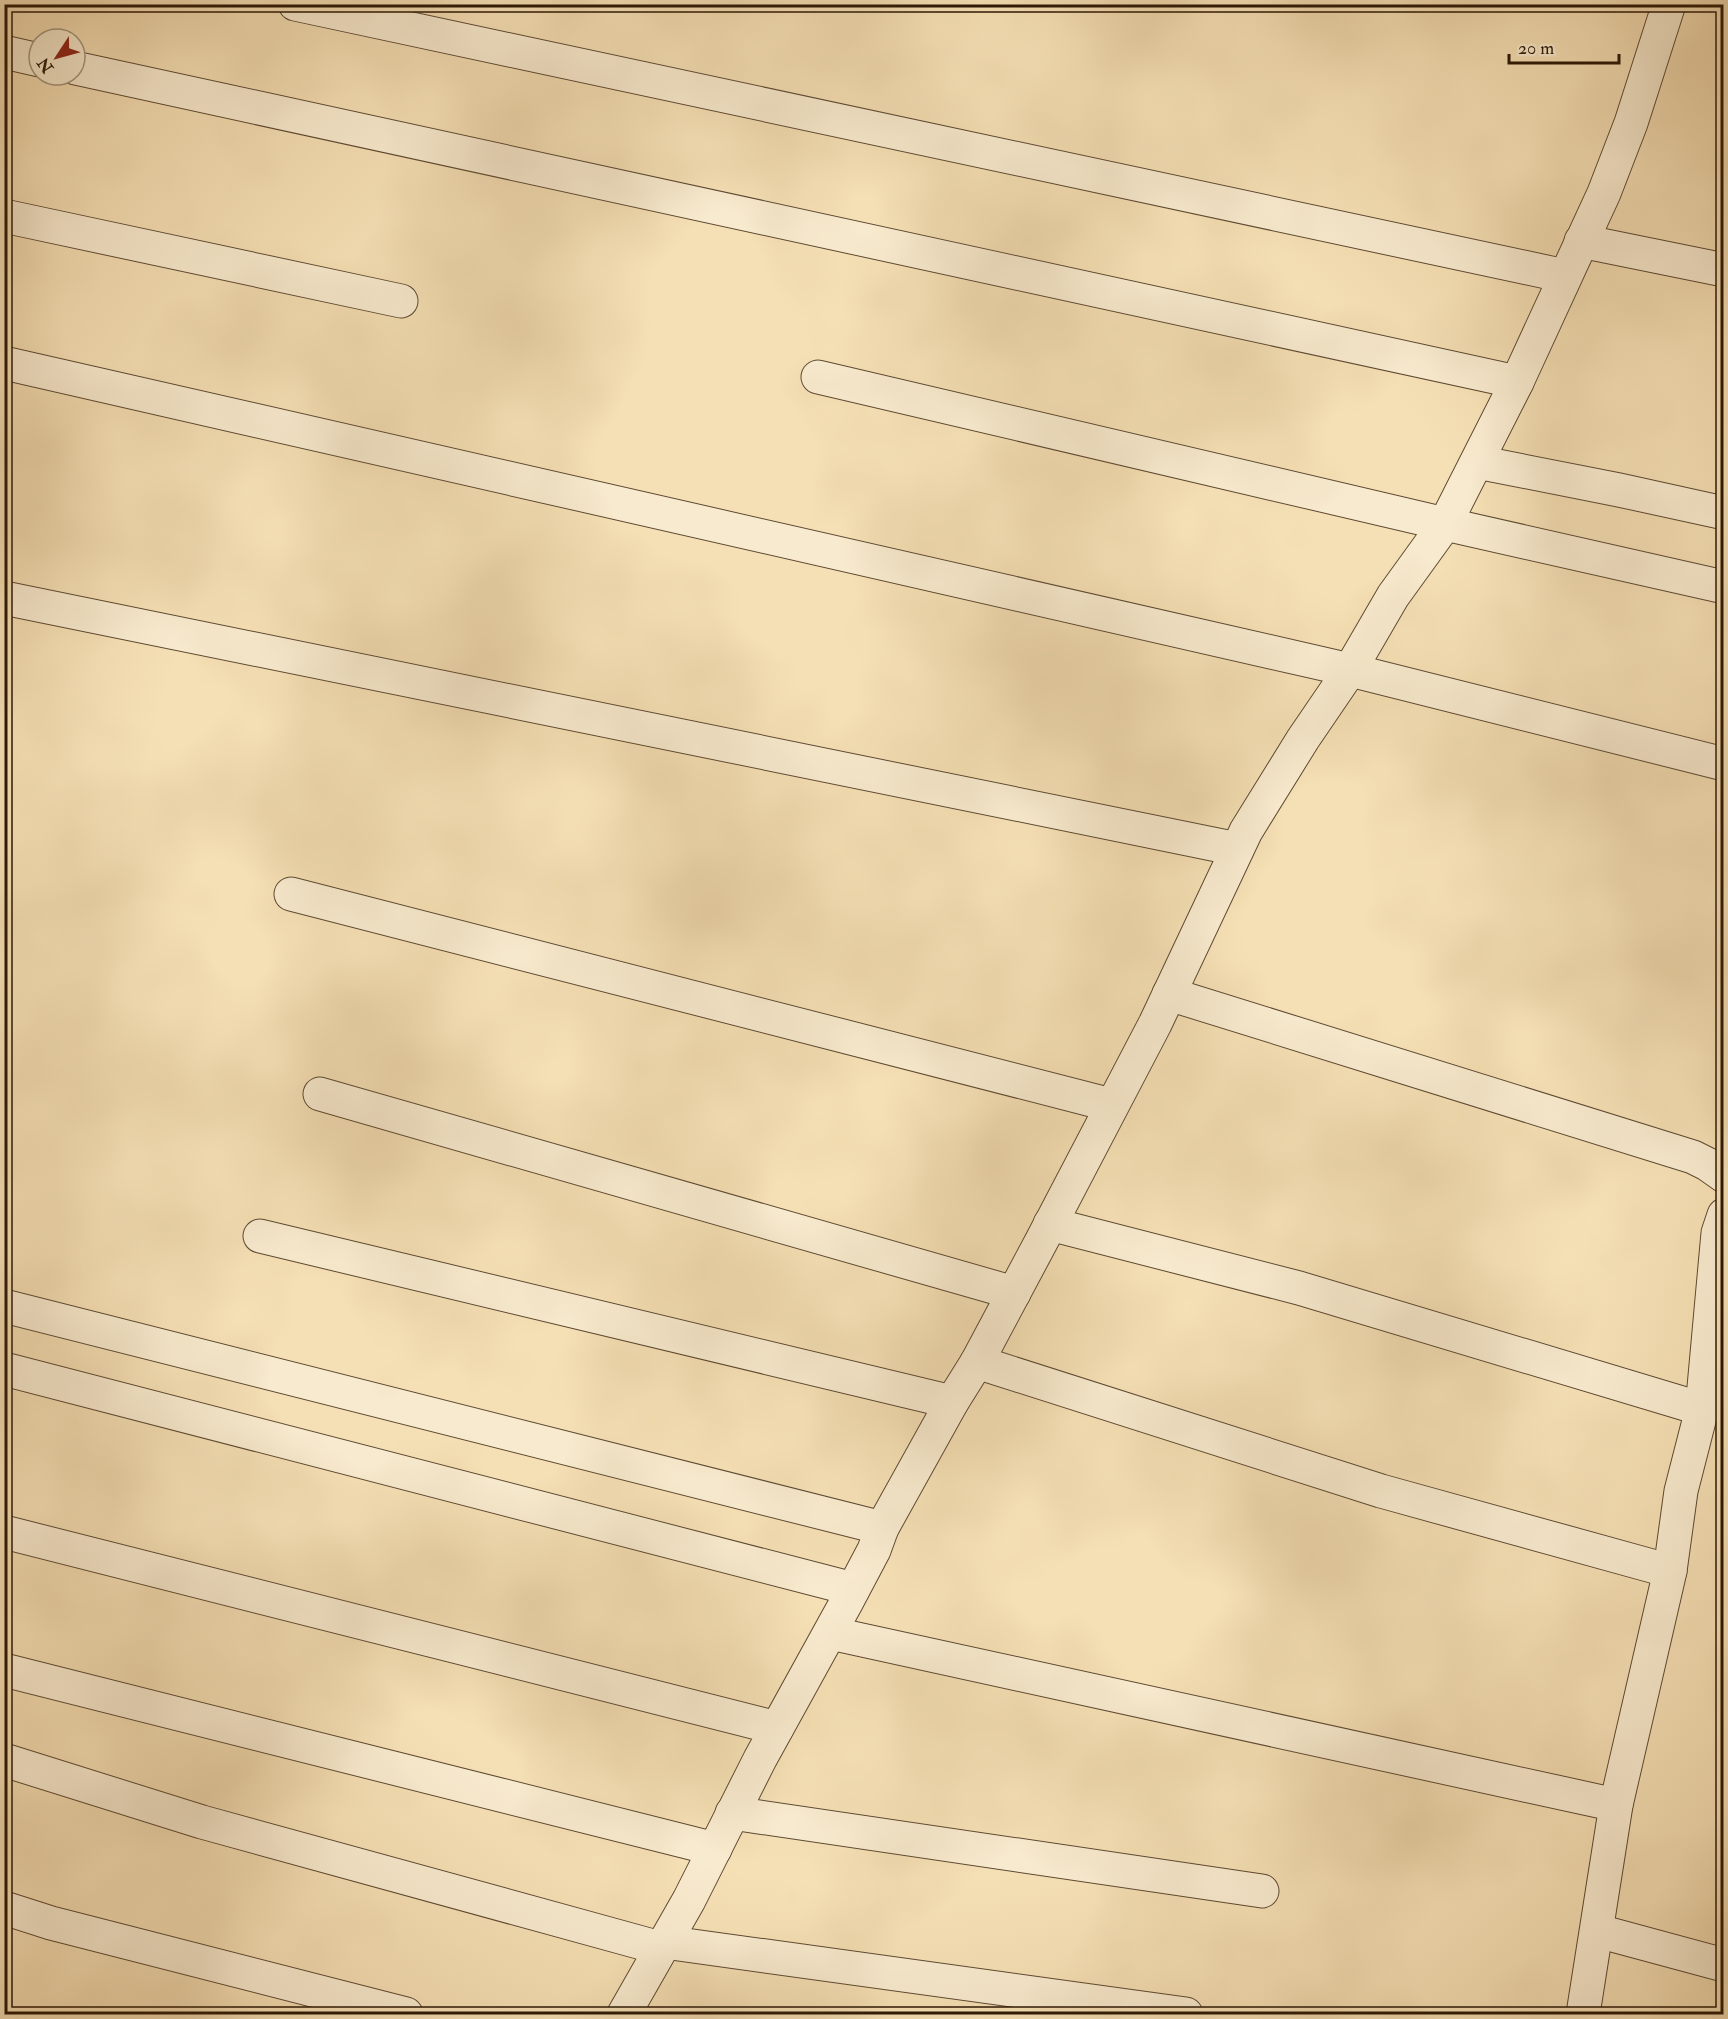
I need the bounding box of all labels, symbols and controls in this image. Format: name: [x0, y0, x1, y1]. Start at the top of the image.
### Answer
north arrow: [27, 27, 87, 87]
scale bar: [1509, 27, 1618, 65]
text: 20 m: [1518, 37, 1554, 60]
text: N: [33, 53, 59, 78]

